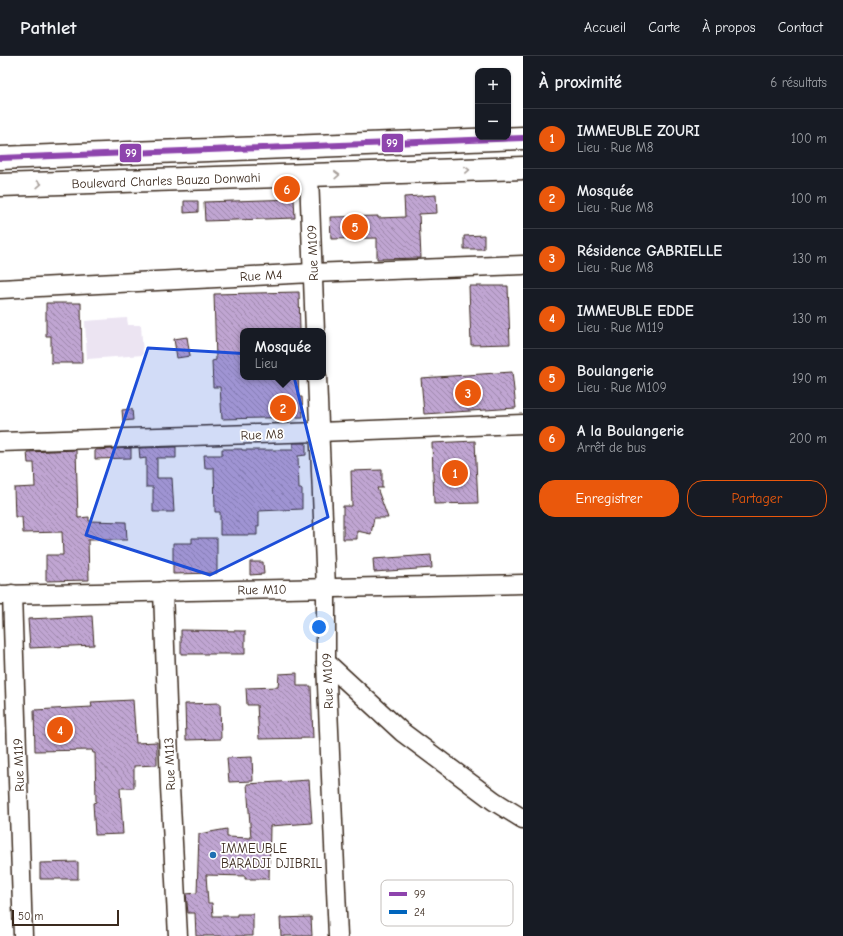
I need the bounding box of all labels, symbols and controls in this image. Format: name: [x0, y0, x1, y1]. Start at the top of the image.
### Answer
text: Pathlet: [20, 17, 76, 39]
text: Accueil: [584, 19, 626, 36]
text: Carte: [648, 19, 680, 36]
text: À propos: [702, 19, 756, 36]
text: Contact: [778, 19, 823, 36]
map controls: [475, 68, 511, 140]
button: +: [475, 68, 511, 104]
text: À proximité: [539, 73, 622, 92]
text: 6 résultats: [770, 75, 827, 90]
button: −: [475, 104, 511, 140]
text: IMMEUBLE ZOURI: [577, 122, 700, 140]
text: 1: [549, 131, 555, 146]
text: 100 m: [791, 131, 827, 146]
line badge: 99: [381, 133, 404, 153]
text: 99: [386, 137, 398, 150]
text: Lieu · Rue M8: [577, 140, 653, 155]
line badge: 99: [119, 143, 142, 163]
text: 99: [125, 147, 137, 160]
one-way arrow: [464, 166, 470, 174]
street label: Boulevard Charles Bauza Donwahi: [71, 170, 261, 191]
one-way arrow: [334, 170, 340, 179]
pin: 6: [274, 174, 300, 204]
one-way arrow: [36, 179, 42, 188]
text: Mosquée: [577, 182, 633, 200]
text: 2: [549, 191, 555, 206]
text: 100 m: [791, 191, 827, 206]
text: Lieu · Rue M8: [577, 200, 653, 215]
pin: 5: [342, 212, 368, 242]
street label: Rue M109: [304, 225, 321, 281]
text: Résidence GABRIELLE: [577, 242, 722, 260]
text: 3: [549, 251, 555, 266]
text: 130 m: [792, 251, 827, 266]
text: Lieu · Rue M8: [577, 260, 653, 275]
street label: Rue M4: [239, 267, 283, 284]
text: IMMEUBLE EDDE: [577, 302, 694, 320]
text: 4: [549, 311, 555, 326]
text: 130 m: [792, 311, 827, 326]
text: Lieu · Rue M119: [577, 320, 664, 335]
popup: [240, 328, 326, 380]
text: Mosquée: [255, 338, 311, 356]
text: Lieu: [255, 356, 277, 371]
text: Boulangerie: [577, 362, 654, 380]
text: 5: [549, 371, 555, 386]
text: 190 m: [792, 371, 827, 386]
pin: 3: [455, 378, 481, 408]
text: Lieu · Rue M109: [577, 380, 667, 395]
pin: 2: [270, 393, 296, 423]
text: A la Boulangerie: [577, 422, 684, 440]
street label: Rue M8: [240, 426, 284, 443]
text: 6: [549, 431, 555, 446]
text: 200 m: [789, 431, 827, 446]
text: Arrêt de bus: [577, 440, 646, 455]
pin: 1: [442, 458, 468, 488]
button: Enregistrer: [539, 480, 679, 517]
button: Partager: [687, 480, 827, 517]
street label: Rue M10: [237, 582, 287, 597]
your location: [309, 617, 329, 637]
street label: Rue M109: [319, 653, 336, 709]
pin: 4: [47, 715, 73, 745]
street label: Rue M113: [161, 737, 178, 791]
street label: Rue M119: [10, 738, 27, 792]
place label: IMMEUBLE BARADJI DJIBRIL: [221, 841, 323, 871]
marker: IMMEUBLE BARADJI DJIBRIL: [208, 850, 218, 860]
legend: [381, 880, 513, 926]
text: 99: [414, 888, 426, 901]
text: 24: [414, 906, 425, 919]
scale bar: [12, 908, 119, 927]
text: 50 m: [18, 910, 43, 923]

